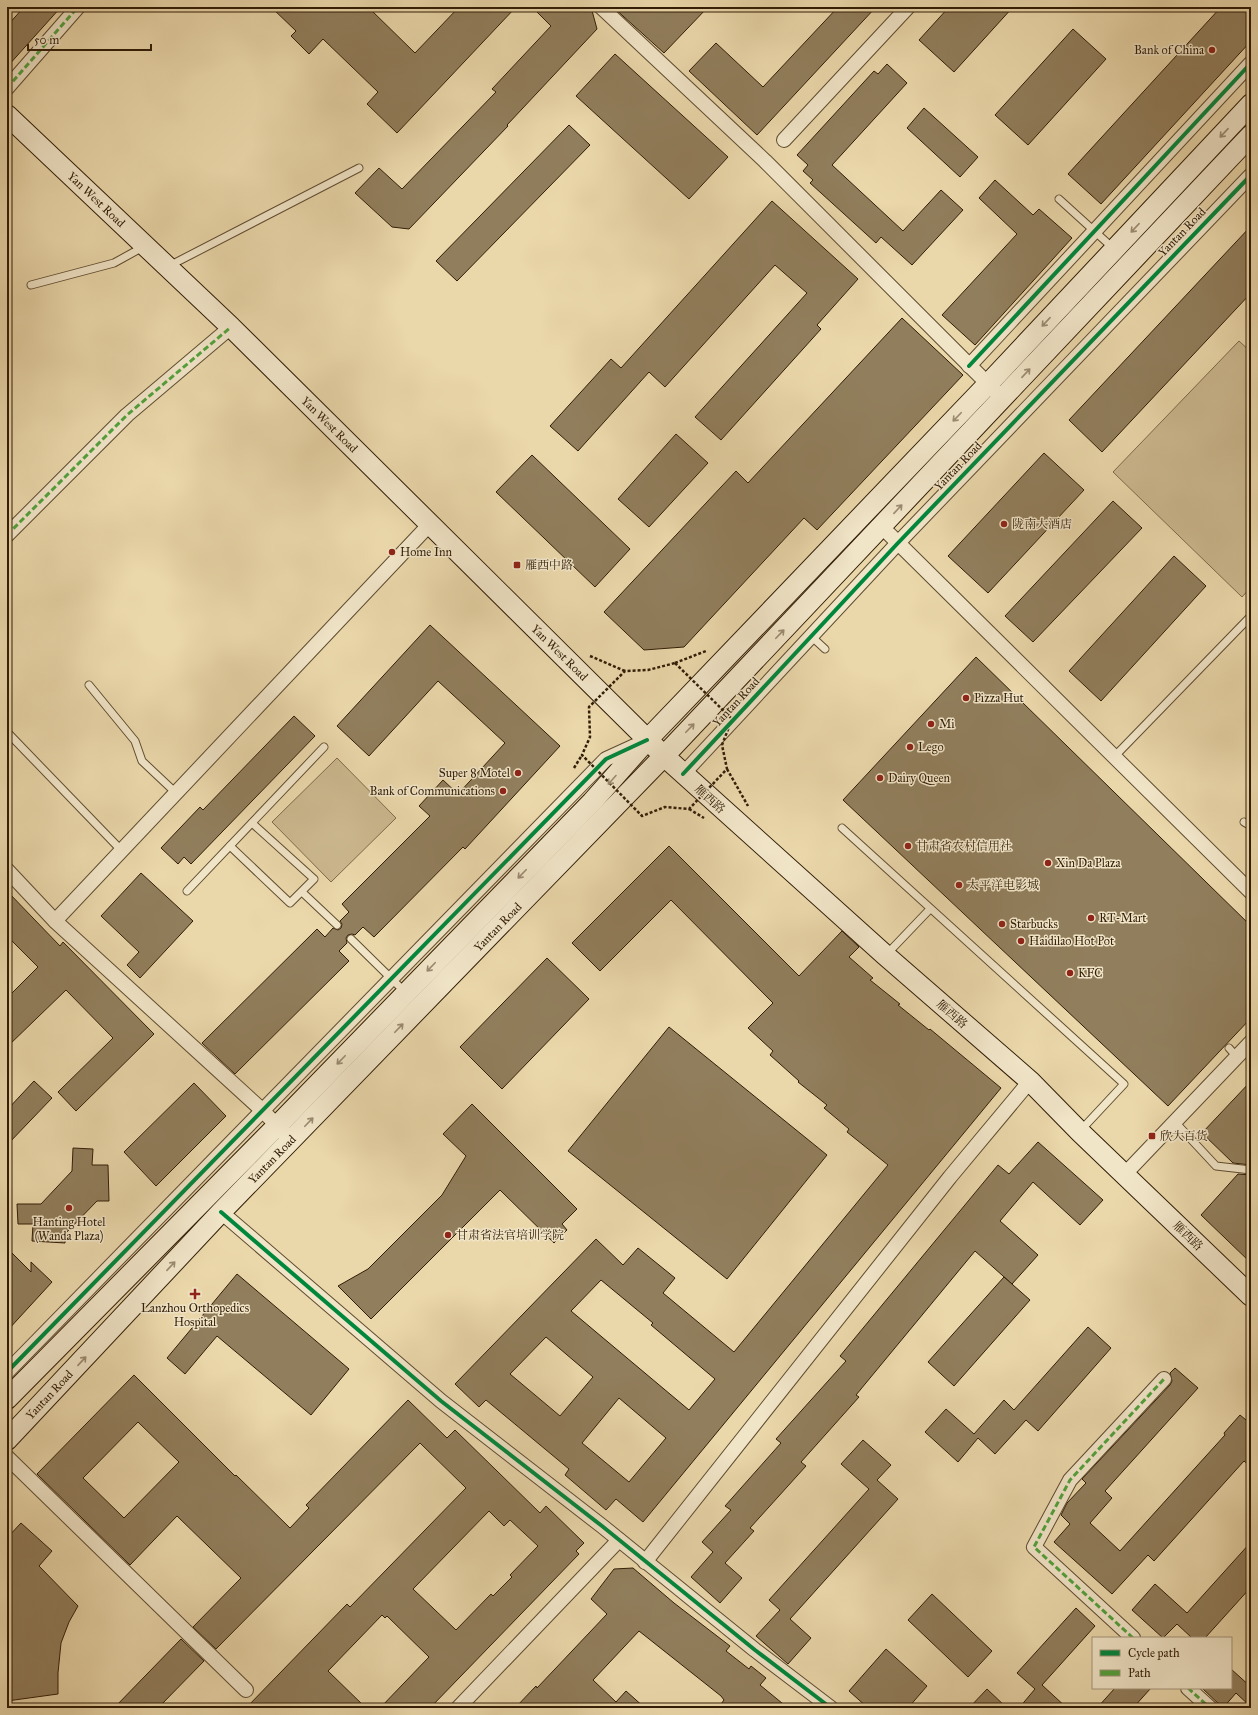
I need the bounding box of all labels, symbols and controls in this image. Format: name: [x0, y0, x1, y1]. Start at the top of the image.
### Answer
scale bar: [28, 26, 151, 52]
text: 50 m: [34, 33, 59, 47]
place label: Bank of China: [1134, 43, 1205, 57]
marker: Bank of China: [1207, 45, 1217, 55]
one-way arrow: [1220, 128, 1229, 138]
street label: Yan West Road: [65, 169, 128, 230]
street label: Yantan Road: [1155, 205, 1209, 259]
one-way arrow: [1131, 223, 1140, 233]
one-way arrow: [1041, 317, 1051, 327]
one-way arrow: [1021, 368, 1030, 379]
street label: Yan West Road: [298, 394, 361, 455]
one-way arrow: [952, 412, 962, 422]
street label: Yantan Road: [931, 439, 985, 493]
one-way arrow: [894, 504, 903, 514]
place label: 陇南大酒店: [1012, 517, 1072, 531]
marker: 陇南大酒店: [999, 519, 1009, 529]
place label: Home Inn: [400, 545, 453, 559]
marker: Home Inn: [387, 547, 397, 557]
place label: 雁西中路: [525, 558, 573, 572]
marker: 雁西中路: [512, 560, 522, 570]
street label: Yan West Road: [528, 622, 591, 684]
one-way arrow: [775, 629, 785, 639]
street label: Yantan Road: [710, 674, 762, 730]
place label: Pizza Hut: [974, 691, 1025, 705]
marker: Pizza Hut: [961, 693, 971, 703]
place label: Mi: [939, 717, 955, 731]
marker: Mi: [926, 719, 936, 729]
one-way arrow: [686, 723, 695, 733]
place label: Lego: [918, 740, 944, 755]
marker: Lego: [905, 742, 915, 752]
place label: Super 8 Motel: [439, 766, 511, 780]
marker: Super 8 Motel: [513, 768, 523, 778]
place label: Dairy Queen: [888, 771, 950, 785]
marker: Dairy Queen: [875, 773, 885, 783]
one-way arrow: [607, 774, 616, 785]
street label: 雁西路: [692, 782, 728, 816]
place label: Bank of Communications: [369, 784, 495, 798]
marker: Bank of Communications: [498, 786, 508, 796]
place label: 甘肃省农村信用社: [916, 839, 1012, 853]
marker: 甘肃省农村信用社: [903, 841, 913, 851]
place label: Xin Da Plaza: [1056, 856, 1122, 870]
marker: Xin Da Plaza: [1043, 858, 1053, 868]
one-way arrow: [517, 869, 527, 879]
place label: 太平洋电影城: [967, 878, 1039, 892]
marker: 太平洋电影城: [954, 880, 964, 890]
street label: Yantan Road: [471, 900, 525, 954]
place label: RT-Mart: [1099, 911, 1147, 925]
marker: RT-Mart: [1086, 913, 1096, 923]
place label: Starbucks: [1010, 917, 1058, 931]
marker: Starbucks: [997, 919, 1007, 929]
place label: Haidilao Hot Pot: [1029, 934, 1115, 948]
marker: Haidilao Hot Pot: [1016, 936, 1026, 946]
one-way arrow: [426, 962, 436, 972]
place label: KFC: [1078, 966, 1103, 980]
marker: KFC: [1065, 968, 1075, 978]
street label: 雁西路: [934, 997, 970, 1031]
one-way arrow: [394, 1023, 404, 1033]
one-way arrow: [336, 1055, 346, 1065]
one-way arrow: [304, 1117, 314, 1127]
place label: 欣大百货: [1160, 1129, 1208, 1143]
marker: 欣大百货: [1147, 1131, 1157, 1141]
street label: Yantan Road: [245, 1132, 299, 1187]
marker: Hanting Hotel (Wanda Plaza): [64, 1203, 74, 1213]
place label: Hanting Hotel (Wanda Plaza): [33, 1215, 106, 1243]
street label: 雁西路: [1170, 1218, 1206, 1254]
place label: 甘肃省法官培训学院: [456, 1228, 564, 1242]
marker: 甘肃省法官培训学院: [443, 1230, 453, 1240]
one-way arrow: [166, 1261, 175, 1271]
marker: Lanzhou Orthopedics Hospital: [189, 1288, 201, 1300]
place label: Lanzhou Orthopedics Hospital: [141, 1301, 249, 1329]
one-way arrow: [77, 1355, 86, 1366]
street label: Yantan Road: [23, 1367, 76, 1422]
legend: [1092, 1637, 1232, 1689]
text: Cycle path: [1128, 1646, 1180, 1660]
text: Path: [1128, 1666, 1151, 1680]

